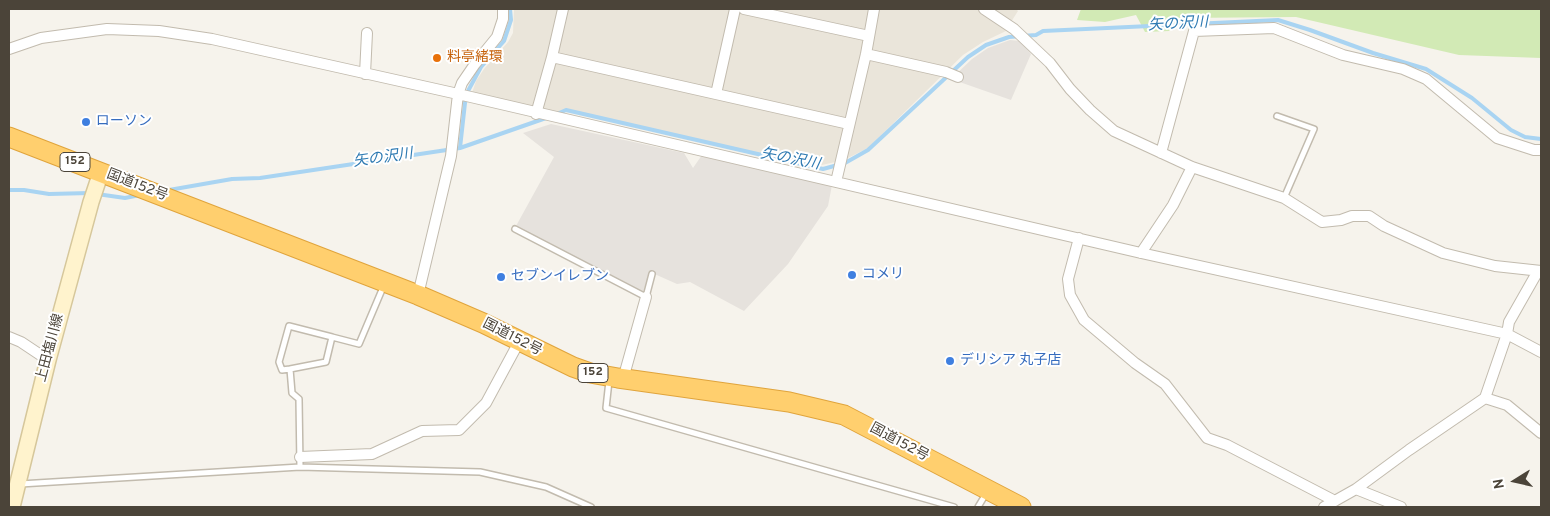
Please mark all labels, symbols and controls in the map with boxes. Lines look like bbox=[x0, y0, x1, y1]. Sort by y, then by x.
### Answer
water label: 矢の沢川 bbox=[1148, 14, 1208, 36]
place label: 料亭緒環 bbox=[447, 50, 503, 66]
marker: 料亭緒環 bbox=[431, 52, 443, 64]
place label: ローソン bbox=[96, 114, 152, 130]
marker: ローソン bbox=[80, 116, 92, 128]
water label: 矢の沢川 bbox=[759, 145, 821, 175]
water label: 矢の沢川 bbox=[352, 146, 414, 172]
road number: 152 bbox=[60, 152, 90, 172]
street label: 国道152号 bbox=[104, 167, 170, 205]
place label: コメリ bbox=[862, 267, 904, 283]
place label: セブンイレブン bbox=[511, 269, 609, 285]
marker: コメリ bbox=[846, 269, 858, 281]
marker: セブンイレブン bbox=[495, 271, 507, 283]
street label: 上田塩川線 bbox=[34, 312, 68, 384]
street label: 国道152号 bbox=[479, 316, 545, 360]
place label: デリシア 丸子店 bbox=[960, 353, 1061, 369]
marker: デリシア 丸子店 bbox=[944, 355, 956, 367]
road number: 152 bbox=[578, 363, 608, 382]
street label: 国道152号 bbox=[867, 420, 931, 466]
north arrow bbox=[1490, 456, 1540, 506]
text: N bbox=[1490, 477, 1509, 490]

